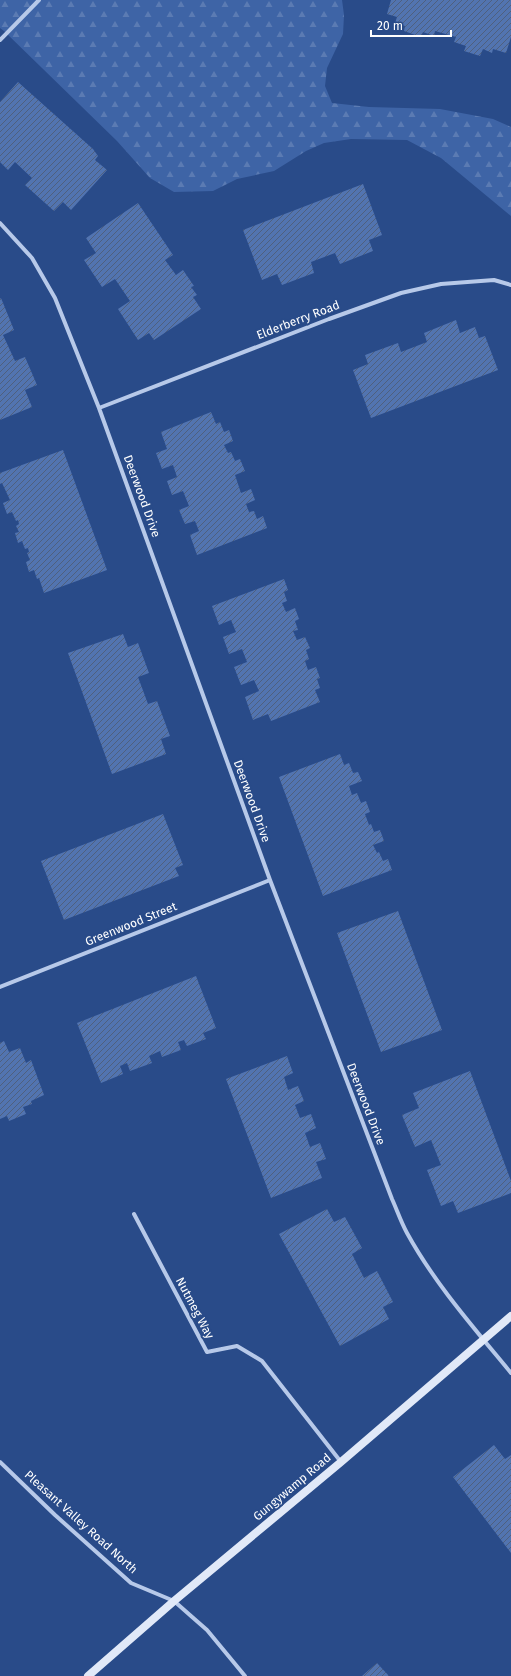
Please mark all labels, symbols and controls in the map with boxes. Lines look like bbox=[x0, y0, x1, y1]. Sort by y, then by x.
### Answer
scale bar bbox=[371, 12, 451, 38]
text: 20 m bbox=[377, 19, 403, 33]
street label: Elderberry Road bbox=[254, 298, 342, 342]
street label: Deerwood Drive bbox=[121, 453, 163, 539]
street label: Deerwood Drive bbox=[231, 758, 273, 844]
street label: Greenwood Street bbox=[83, 899, 179, 949]
street label: Deerwood Drive bbox=[344, 1061, 388, 1147]
street label: Nutmeg Way bbox=[173, 1275, 217, 1341]
street label: Gungywamp Road bbox=[250, 1450, 334, 1524]
street label: Pleasant Valley Road North bbox=[22, 1468, 140, 1576]

